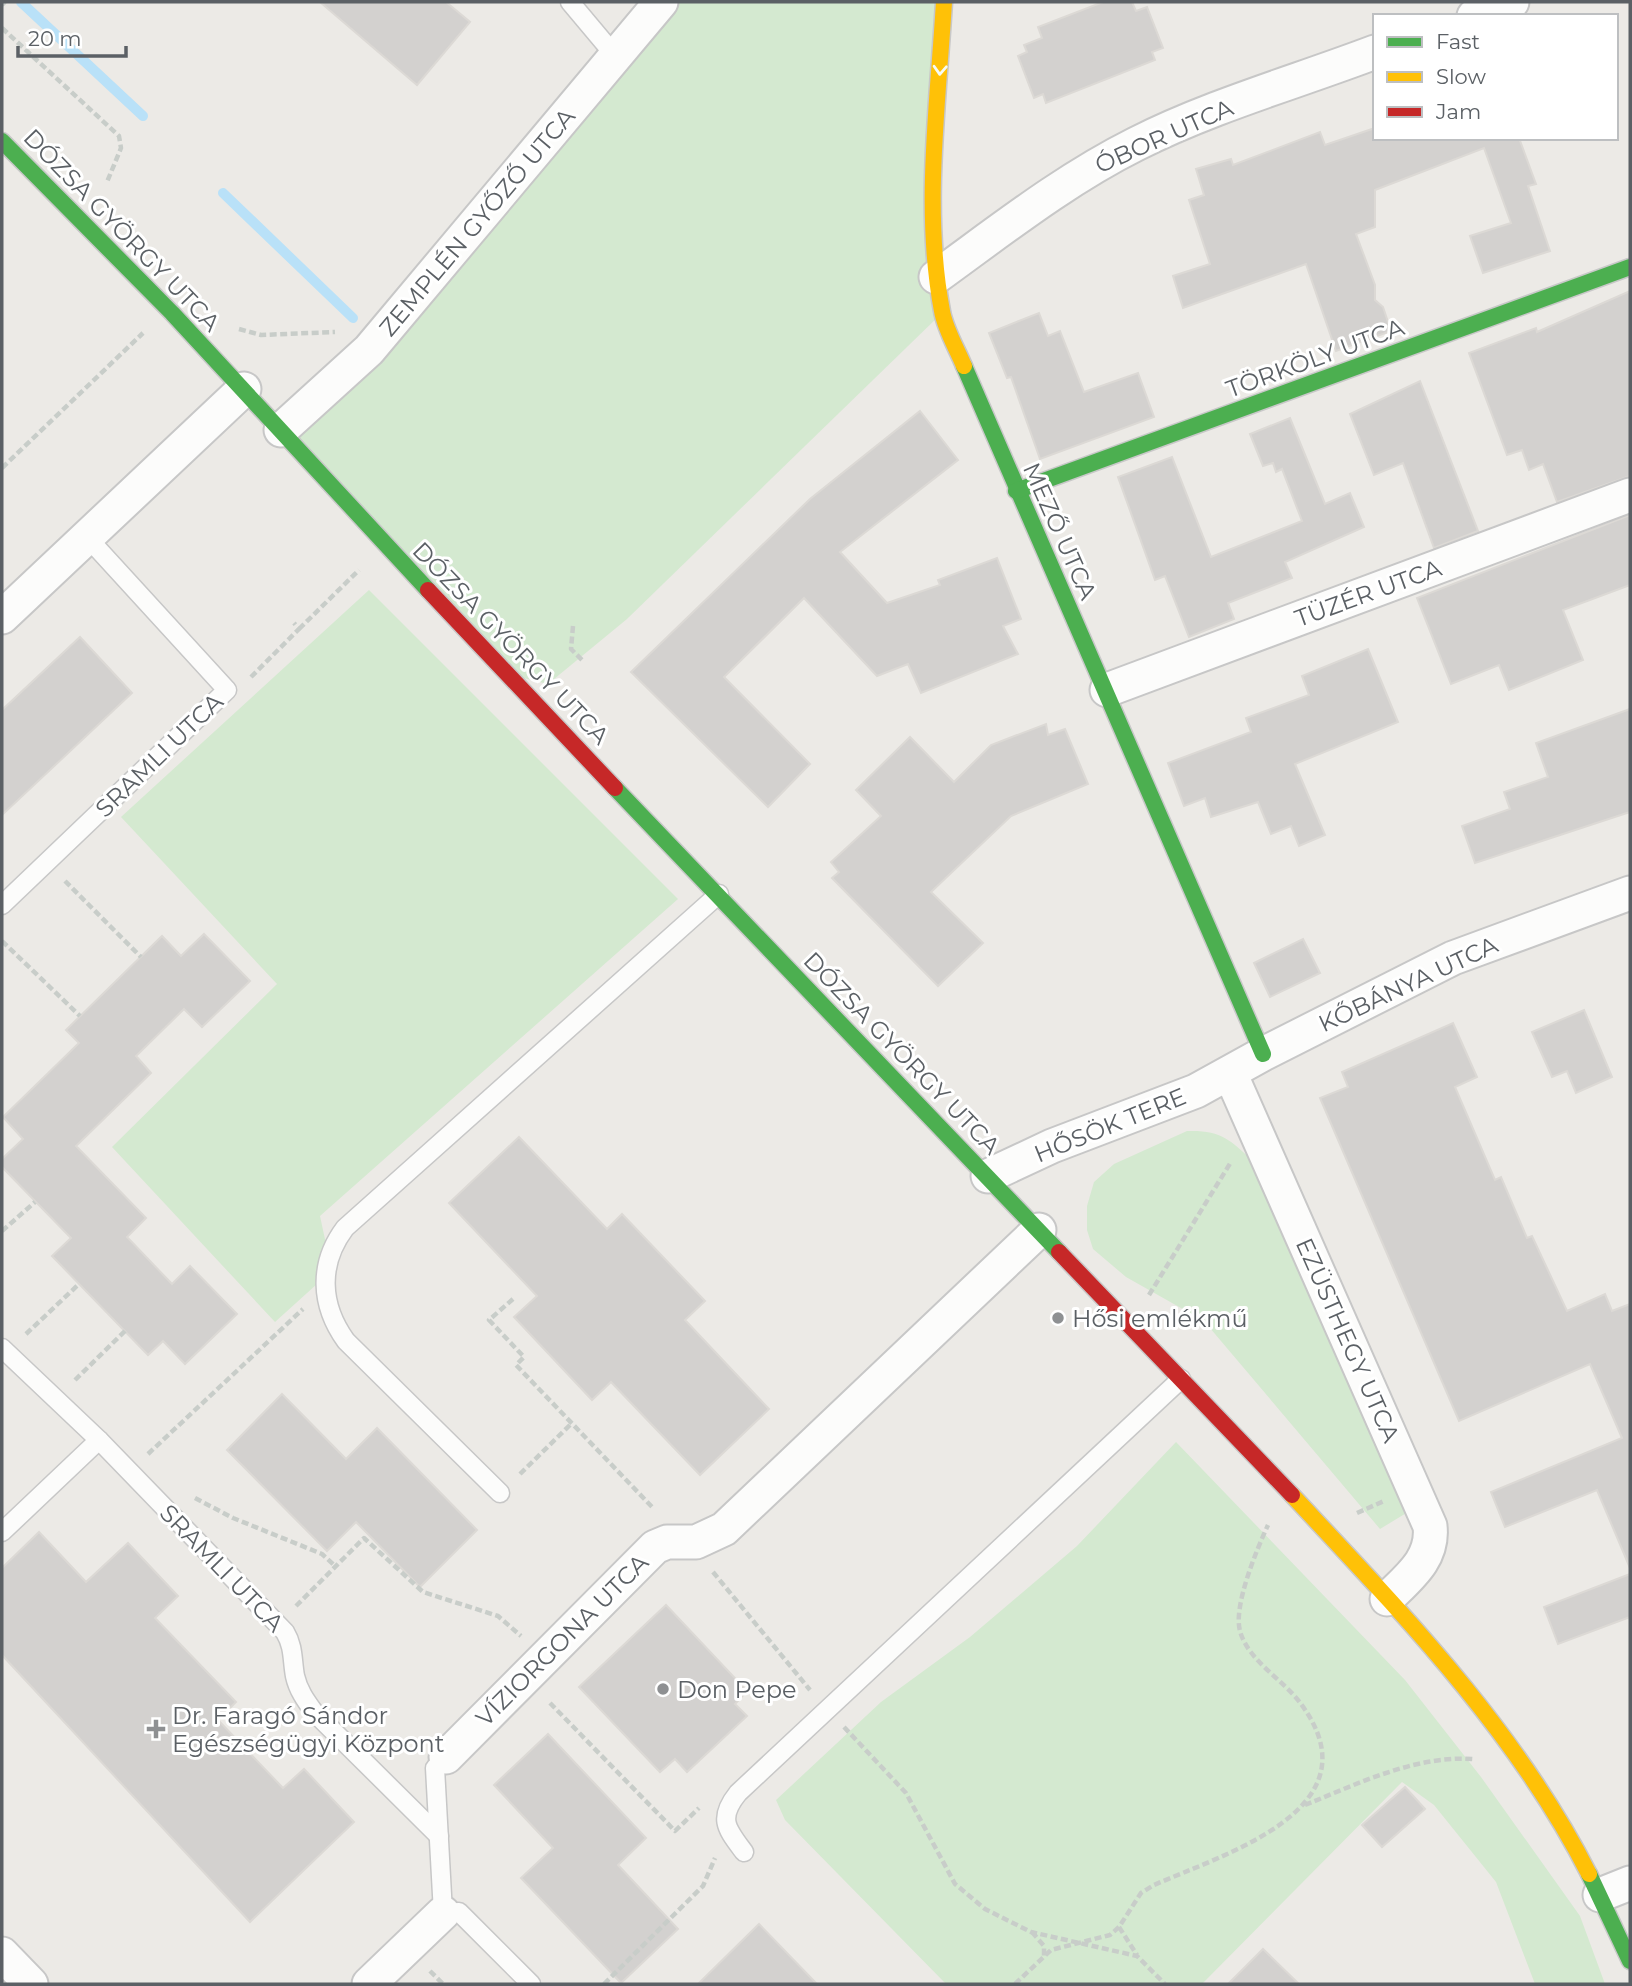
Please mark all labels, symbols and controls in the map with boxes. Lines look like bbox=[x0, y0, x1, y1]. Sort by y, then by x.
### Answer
scale bar bbox=[18, 14, 126, 58]
legend bbox=[1373, 14, 1618, 140]
text: 20 m bbox=[28, 26, 82, 51]
text: Fast bbox=[1436, 29, 1480, 54]
text: Slow bbox=[1436, 64, 1486, 89]
one-way arrow bbox=[933, 65, 948, 76]
street label: ÓBOR UTCA bbox=[1090, 92, 1238, 179]
text: Jam bbox=[1435, 99, 1481, 124]
street label: ZEMPLÉN GYŐZŐ UTCA bbox=[373, 102, 581, 342]
street label: DÓZSA GYÖRGY UTCA bbox=[18, 123, 227, 338]
street label: TÖRKÖLY UTCA bbox=[1222, 312, 1409, 404]
street label: MEZŐ UTCA bbox=[1017, 458, 1103, 605]
street label: DÓZSA GYÖRGY UTCA bbox=[407, 536, 616, 751]
street label: TÜZÉR UTCA bbox=[1291, 553, 1446, 633]
street label: SRAMLI UTCA bbox=[89, 686, 229, 823]
street label: KŐBÁNYA UTCA bbox=[1314, 929, 1503, 1038]
street label: DÓZSA GYÖRGY UTCA bbox=[798, 946, 1007, 1161]
street label: HŐSÖK TERE bbox=[1030, 1081, 1190, 1169]
street label: EZÜSTHEGY UTCA bbox=[1290, 1233, 1406, 1447]
place label: Hősi emlékmű bbox=[1072, 1304, 1248, 1333]
marker: Hősi emlékmű bbox=[1050, 1310, 1066, 1326]
street label: SRAMLI UTCA bbox=[154, 1498, 291, 1638]
street label: VÍZIORGONA UTCA bbox=[470, 1547, 655, 1732]
place label: Don Pepe bbox=[677, 1675, 797, 1704]
marker: Don Pepe bbox=[655, 1681, 671, 1697]
place label: Dr. Faragó Sándor Egészségügyi Központ bbox=[172, 1701, 445, 1758]
marker: Dr. Faragó Sándor Egészségügyi Központ bbox=[146, 1719, 166, 1739]

